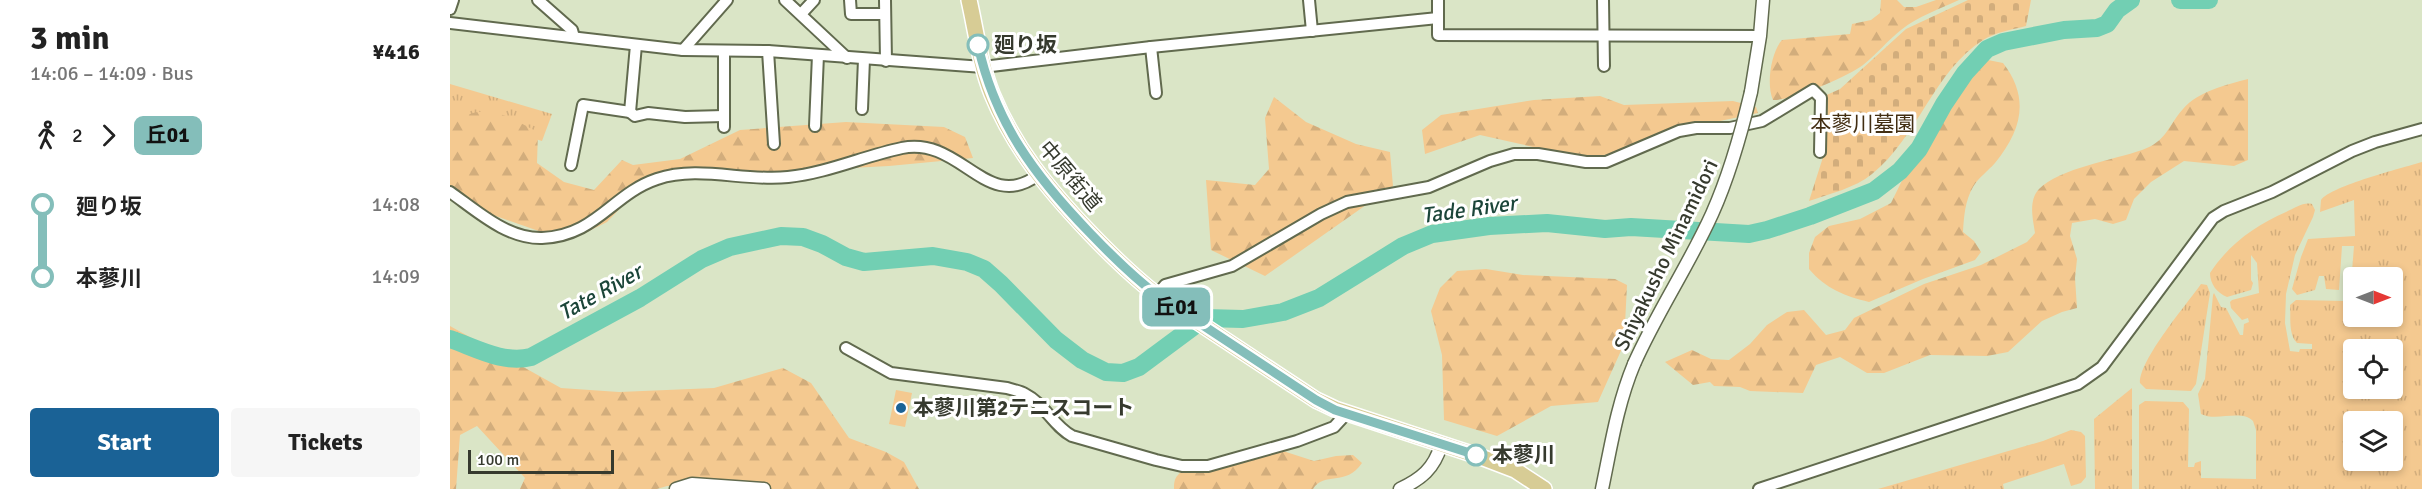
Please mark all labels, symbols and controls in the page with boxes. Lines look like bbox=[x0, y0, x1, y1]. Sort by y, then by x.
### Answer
text: 3 min bbox=[30, 18, 110, 59]
place label: 廻り坂 bbox=[994, 32, 1057, 58]
marker: 廻り坂 bbox=[967, 34, 989, 56]
text: ¥416 bbox=[372, 38, 420, 65]
text: 14:06 – 14:09 · Bus bbox=[30, 61, 193, 86]
park label: 本蓼川墓園 bbox=[1811, 111, 1916, 137]
icon: walk bbox=[30, 119, 63, 152]
icon: forward bbox=[92, 119, 125, 152]
text: 丘01 bbox=[146, 122, 190, 148]
text: 2 bbox=[72, 123, 83, 148]
street label: 中原街道 bbox=[1033, 135, 1107, 217]
street label: Shiyakusho Minamidori bbox=[1608, 155, 1724, 355]
water label: Tade River bbox=[1420, 189, 1521, 229]
text: 14:08 bbox=[371, 192, 420, 217]
text: 廻り坂 bbox=[76, 193, 142, 220]
water label: Tate River bbox=[554, 257, 649, 326]
text: 14:09 bbox=[371, 264, 420, 289]
text: 本蓼川 bbox=[76, 265, 142, 292]
north arrow bbox=[2343, 267, 2403, 327]
map controls bbox=[2343, 267, 2403, 471]
line badge: 丘01 bbox=[1142, 288, 1210, 326]
text: 丘01 bbox=[1154, 294, 1198, 320]
button: locate bbox=[2343, 339, 2403, 399]
place label: 本蓼川第2テニスコート bbox=[913, 395, 1134, 421]
marker: 本蓼川第2テニスコート bbox=[894, 401, 908, 415]
button: Start bbox=[30, 408, 219, 477]
button: Tickets bbox=[231, 408, 420, 477]
button: layers bbox=[2343, 411, 2403, 471]
place label: 本蓼川 bbox=[1492, 442, 1555, 468]
marker: 本蓼川 bbox=[1465, 444, 1487, 466]
scale bar bbox=[468, 447, 614, 474]
text: 100 m bbox=[477, 450, 519, 470]

